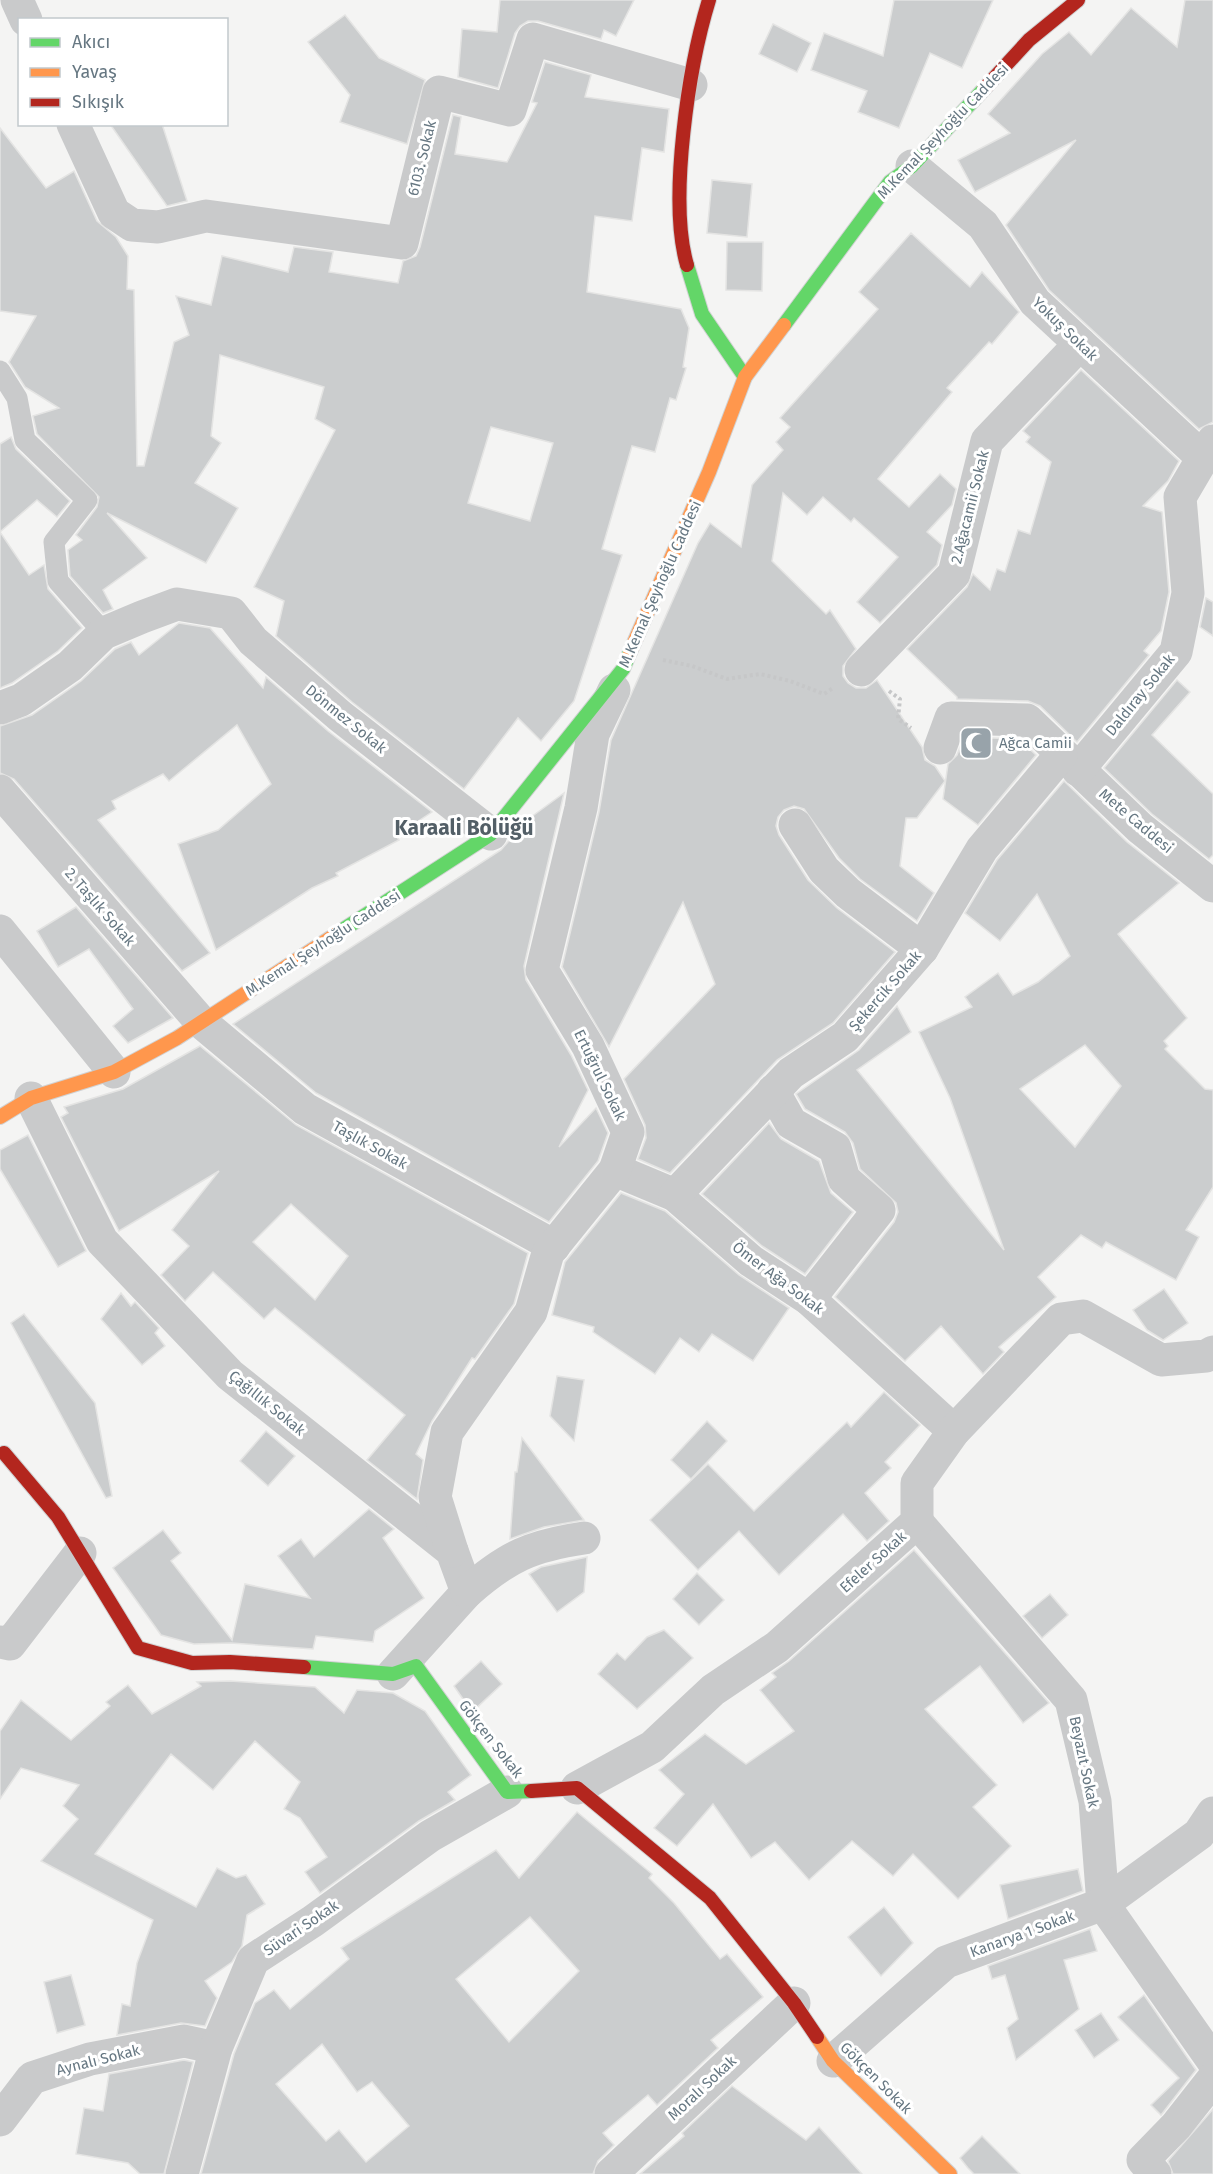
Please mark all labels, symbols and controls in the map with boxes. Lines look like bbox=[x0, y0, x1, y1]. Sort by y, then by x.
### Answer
legend bbox=[18, 18, 228, 126]
text: Akıcı bbox=[72, 31, 110, 53]
street label: M.Kemal Şeyhoğlu Caddesi bbox=[874, 60, 1012, 202]
text: Yavaş bbox=[72, 61, 117, 83]
text: Sıkışık bbox=[72, 91, 125, 113]
street label: 6103. Sokak bbox=[404, 118, 440, 198]
street label: Yokuş Sokak bbox=[1029, 293, 1102, 365]
street label: 2.Ağacamii Sokak bbox=[947, 448, 993, 565]
street label: M.Kemal Şeyhoğlu Caddesi bbox=[615, 498, 705, 670]
street label: Daldıray Sokak bbox=[1102, 650, 1179, 739]
street label: Dönmez Sokak bbox=[302, 681, 390, 757]
mosque icon: Ağca Camii bbox=[958, 725, 994, 761]
place label: Ağca Camii bbox=[999, 734, 1072, 752]
street label: Mete Caddesi bbox=[1095, 785, 1177, 857]
district label: Karaali Bölüğü bbox=[395, 815, 533, 841]
street label: 2. Taşlık Sokak bbox=[61, 864, 139, 950]
street label: M.Kemal Şeyhoğlu Caddesi bbox=[242, 886, 404, 1000]
street label: Şekercik Sokak bbox=[845, 947, 925, 1035]
street label: Ertuğrul Sokak bbox=[570, 1027, 630, 1124]
street label: Taşlık Sokak bbox=[330, 1117, 411, 1173]
street label: Ömer Ağa Sokak bbox=[729, 1238, 827, 1318]
street label: Çağıllık Sokak bbox=[225, 1367, 309, 1440]
street label: Efeler Sokak bbox=[836, 1527, 910, 1597]
street label: Gökçen Sokak bbox=[455, 1696, 527, 1782]
street label: Beyazıt Sokak bbox=[1066, 1715, 1103, 1810]
street label: Süvari Sokak bbox=[260, 1896, 342, 1960]
street label: Kanarya 1 Sokak bbox=[967, 1907, 1077, 1961]
street label: Gökçen Sokak bbox=[836, 2038, 916, 2118]
street label: Aynalı Sokak bbox=[54, 2041, 142, 2079]
street label: Moralı Sokak bbox=[664, 2052, 740, 2124]

